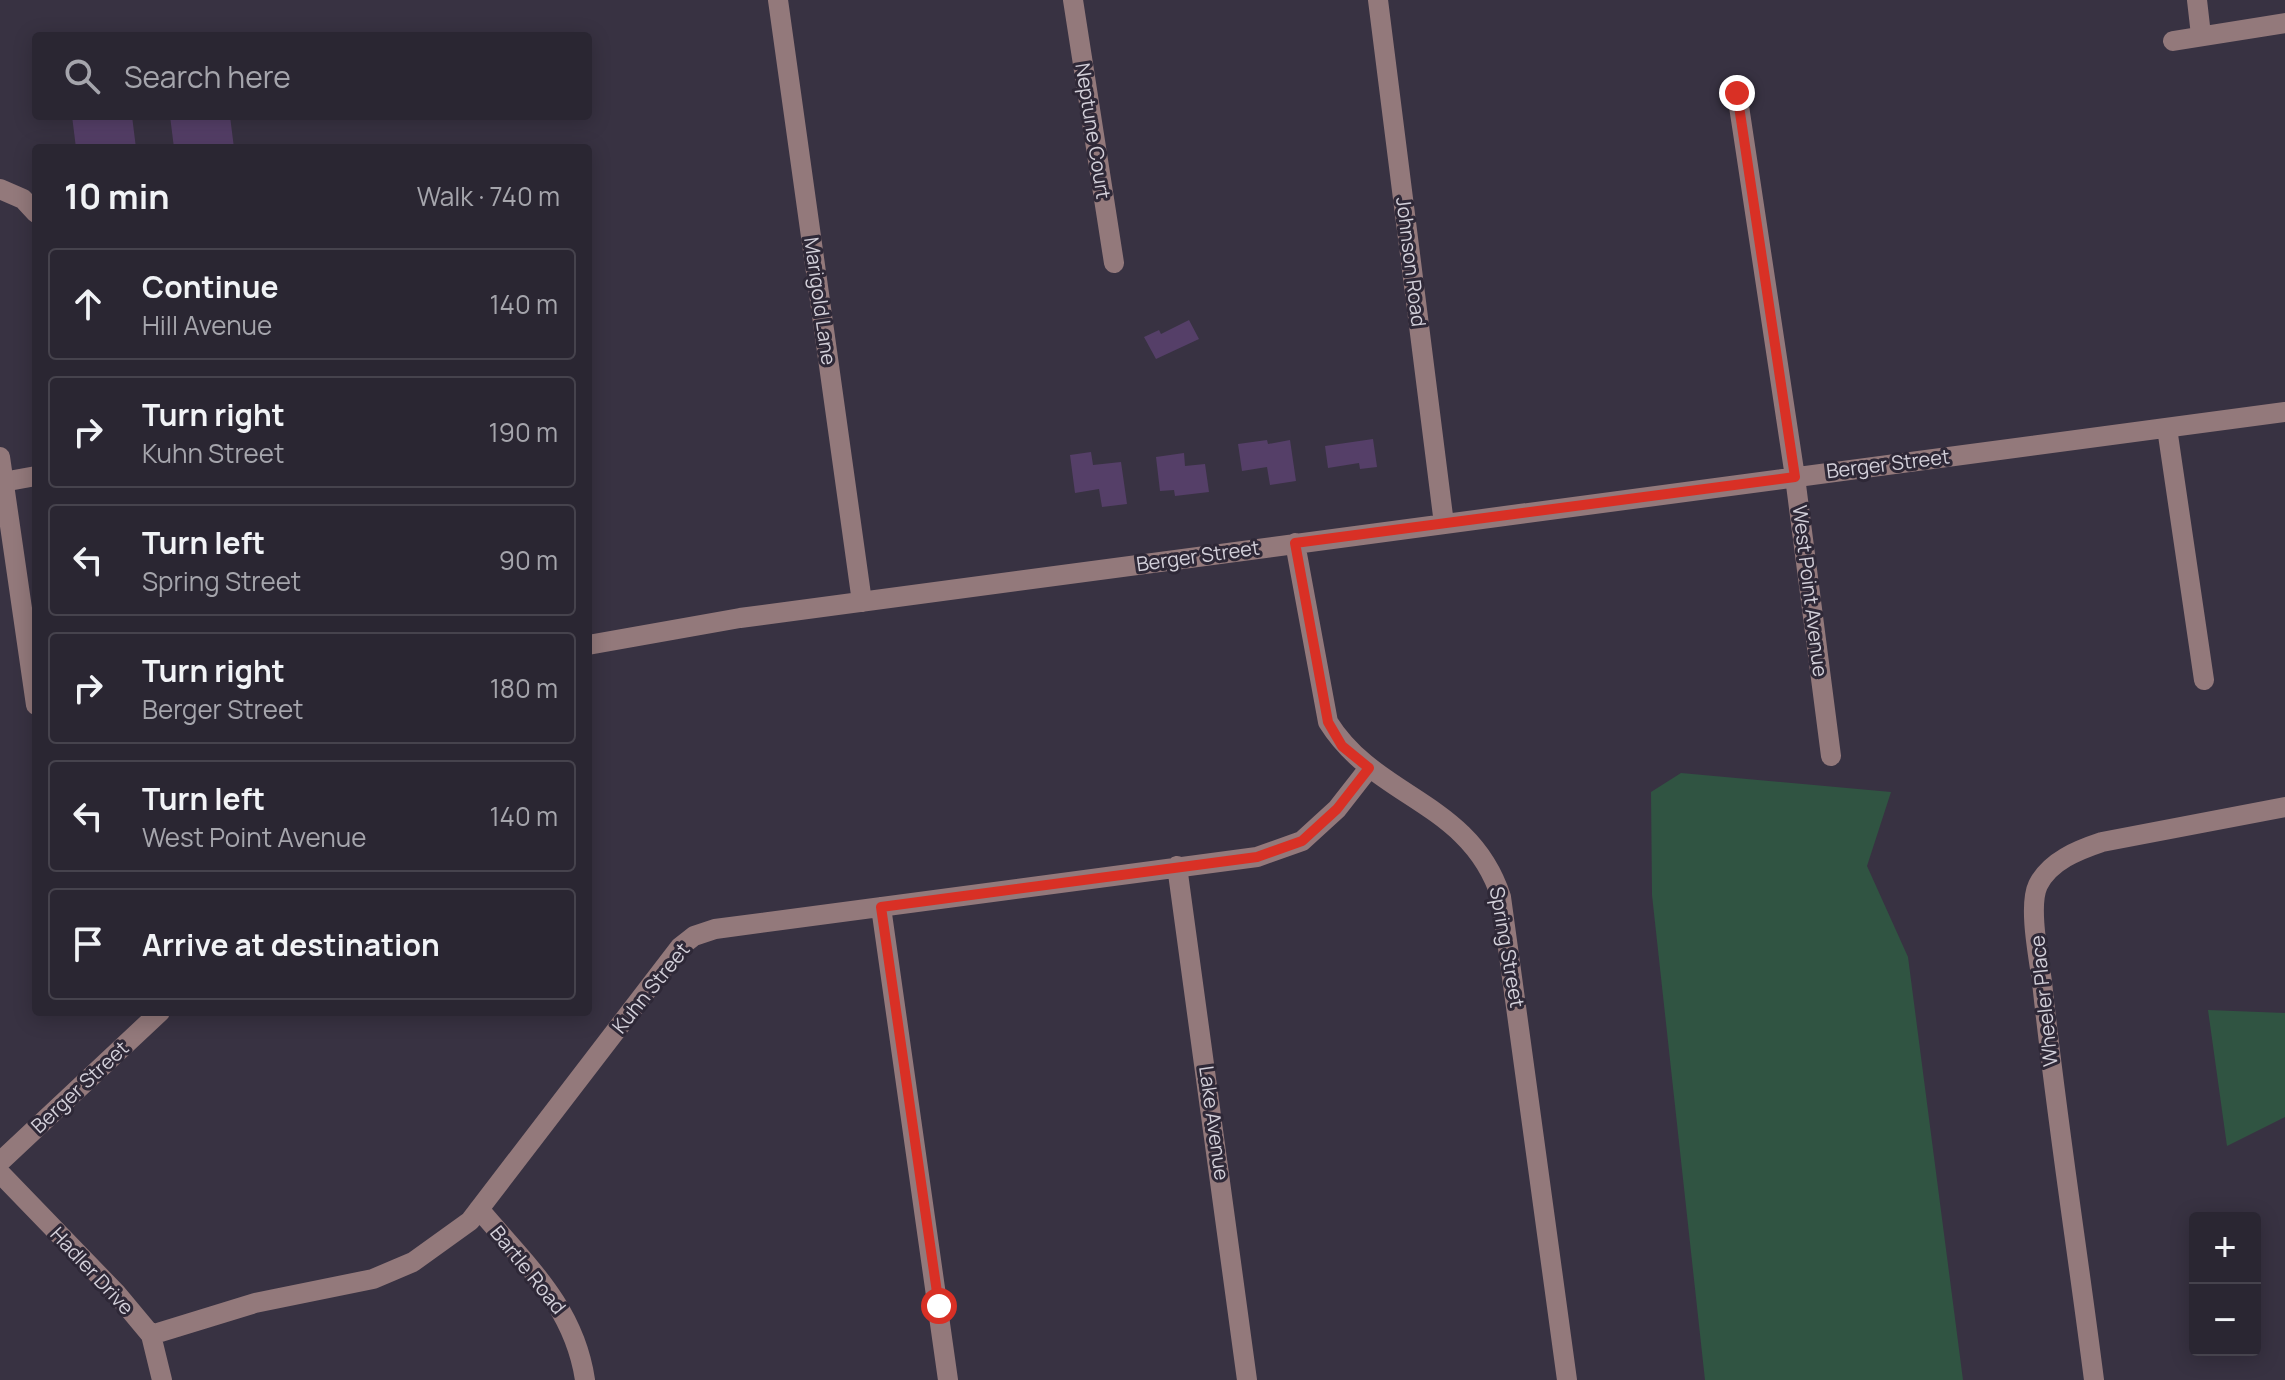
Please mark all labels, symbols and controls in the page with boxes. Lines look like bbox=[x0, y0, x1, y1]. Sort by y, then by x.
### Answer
search box bbox=[32, 32, 592, 120]
icon: search bbox=[60, 54, 104, 98]
text: Search here bbox=[124, 56, 291, 97]
street label: Neptune Court bbox=[1069, 61, 1118, 201]
route end bbox=[1719, 75, 1755, 111]
text: 10 min bbox=[64, 173, 169, 219]
text: Walk · 740 m bbox=[417, 178, 560, 214]
street label: Johnson Road bbox=[1390, 196, 1433, 328]
street label: Marigold Lane bbox=[798, 235, 843, 367]
text: Continue bbox=[142, 266, 278, 307]
icon: ahead bbox=[66, 282, 110, 326]
text: 140 m bbox=[489, 286, 558, 322]
text: Hill Avenue bbox=[142, 307, 272, 343]
text: Turn right bbox=[142, 394, 285, 435]
icon: right bbox=[66, 410, 110, 454]
text: 190 m bbox=[489, 414, 558, 450]
text: Kuhn Street bbox=[142, 435, 284, 471]
street label: Berger Street bbox=[1825, 443, 1951, 484]
street label: West Point Avenue bbox=[1787, 504, 1834, 678]
text: Turn left bbox=[142, 522, 265, 563]
street label: Berger Street bbox=[1135, 533, 1261, 578]
icon: left bbox=[66, 538, 110, 582]
text: 90 m bbox=[499, 542, 558, 578]
text: Spring Street bbox=[142, 563, 301, 599]
text: Turn right bbox=[142, 650, 285, 691]
icon: right bbox=[66, 666, 110, 710]
text: 180 m bbox=[490, 670, 558, 706]
text: Berger Street bbox=[142, 691, 304, 727]
text: Turn left bbox=[142, 778, 265, 819]
icon: left bbox=[66, 794, 110, 838]
text: 140 m bbox=[489, 798, 558, 834]
text: West Point Avenue bbox=[142, 819, 366, 855]
street label: Spring Street bbox=[1484, 884, 1531, 1010]
icon: arrive bbox=[66, 922, 110, 966]
text: Arrive at destination bbox=[142, 924, 440, 965]
street label: Wheeler Place bbox=[2023, 934, 2064, 1068]
street label: Kuhn Street bbox=[606, 937, 696, 1039]
street label: Berger Street bbox=[25, 1034, 134, 1139]
street label: Lake Avenue bbox=[1193, 1064, 1236, 1182]
map controls bbox=[2189, 1212, 2261, 1356]
button: + bbox=[2189, 1212, 2261, 1284]
street label: Bartle Road bbox=[484, 1220, 572, 1320]
street label: Hadler Drive bbox=[45, 1221, 140, 1320]
button: − bbox=[2189, 1284, 2261, 1356]
route start bbox=[921, 1288, 957, 1324]

